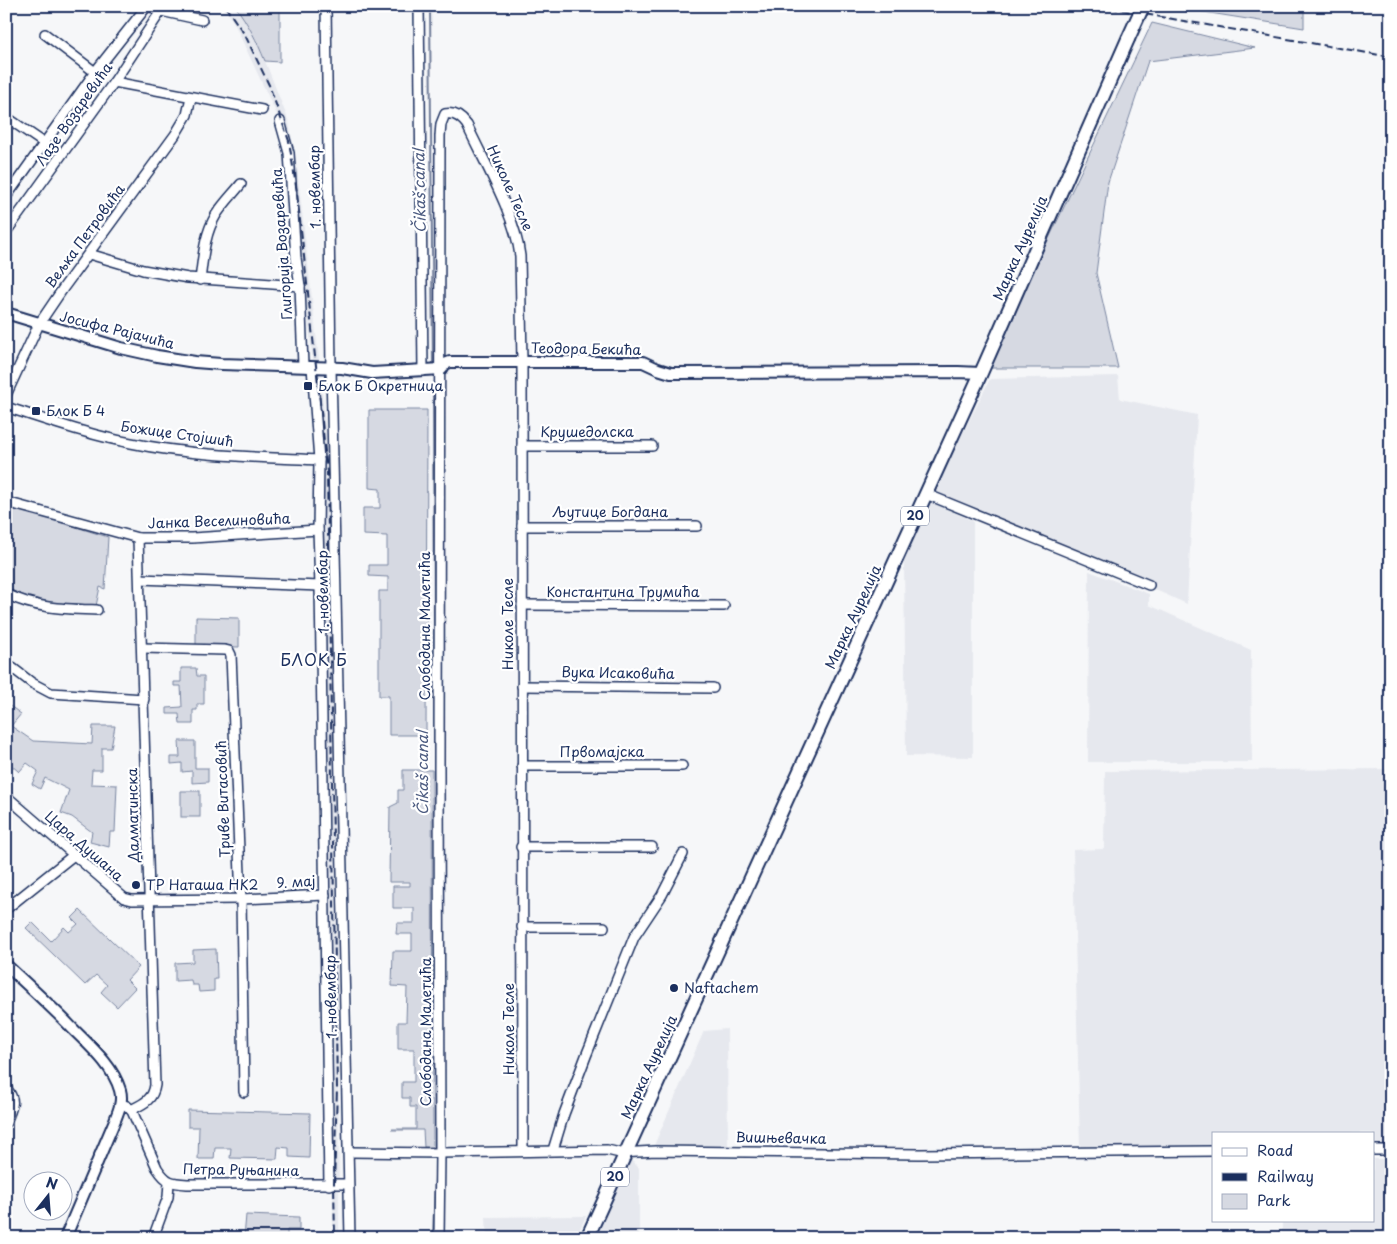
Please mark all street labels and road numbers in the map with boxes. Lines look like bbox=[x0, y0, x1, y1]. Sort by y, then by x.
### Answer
street label: Лазе Возаревића bbox=[30, 58, 117, 170]
street label: Николе Тесле bbox=[482, 141, 539, 234]
street label: 1. новембар bbox=[303, 145, 326, 229]
street label: Глигорија Возаревића bbox=[266, 167, 297, 321]
street label: Вељка Петровића bbox=[40, 179, 130, 292]
street label: Марка Аурелија bbox=[987, 192, 1052, 304]
street label: Јосифа Рајачића bbox=[58, 305, 177, 354]
street label: Теодора Бекића bbox=[531, 337, 641, 360]
street label: Божице Стојшић bbox=[119, 415, 235, 452]
street label: Крушедолска bbox=[540, 421, 634, 442]
street label: Љутице Богдана bbox=[552, 501, 668, 522]
road number: 20 bbox=[901, 506, 929, 526]
street label: Јанка Веселиновића bbox=[147, 508, 291, 533]
street label: 1. новембар bbox=[311, 550, 334, 634]
street label: Слободана Малетића bbox=[414, 551, 435, 701]
street label: Марка Аурелија bbox=[819, 561, 886, 672]
street label: Николе Тесле bbox=[497, 578, 518, 670]
street label: Константина Трумића bbox=[546, 581, 700, 602]
street label: Вука Исаковића bbox=[561, 661, 675, 684]
street label: Триве Витасовић bbox=[210, 740, 235, 858]
street label: Првомајска bbox=[560, 741, 644, 762]
street label: Далматинска bbox=[121, 767, 144, 863]
street label: Цара Душана bbox=[40, 806, 128, 886]
street label: 9. мај bbox=[276, 870, 316, 893]
street label: 1. новембар bbox=[319, 955, 342, 1039]
street label: Слободана Малетића bbox=[415, 957, 436, 1107]
street label: Николе Тесле bbox=[498, 983, 519, 1075]
street label: Марка Аурелија bbox=[615, 1011, 682, 1122]
street label: Вишњевачка bbox=[735, 1126, 827, 1149]
street label: Петра Руњанина bbox=[183, 1158, 300, 1181]
road number: 20 bbox=[601, 1168, 629, 1186]

